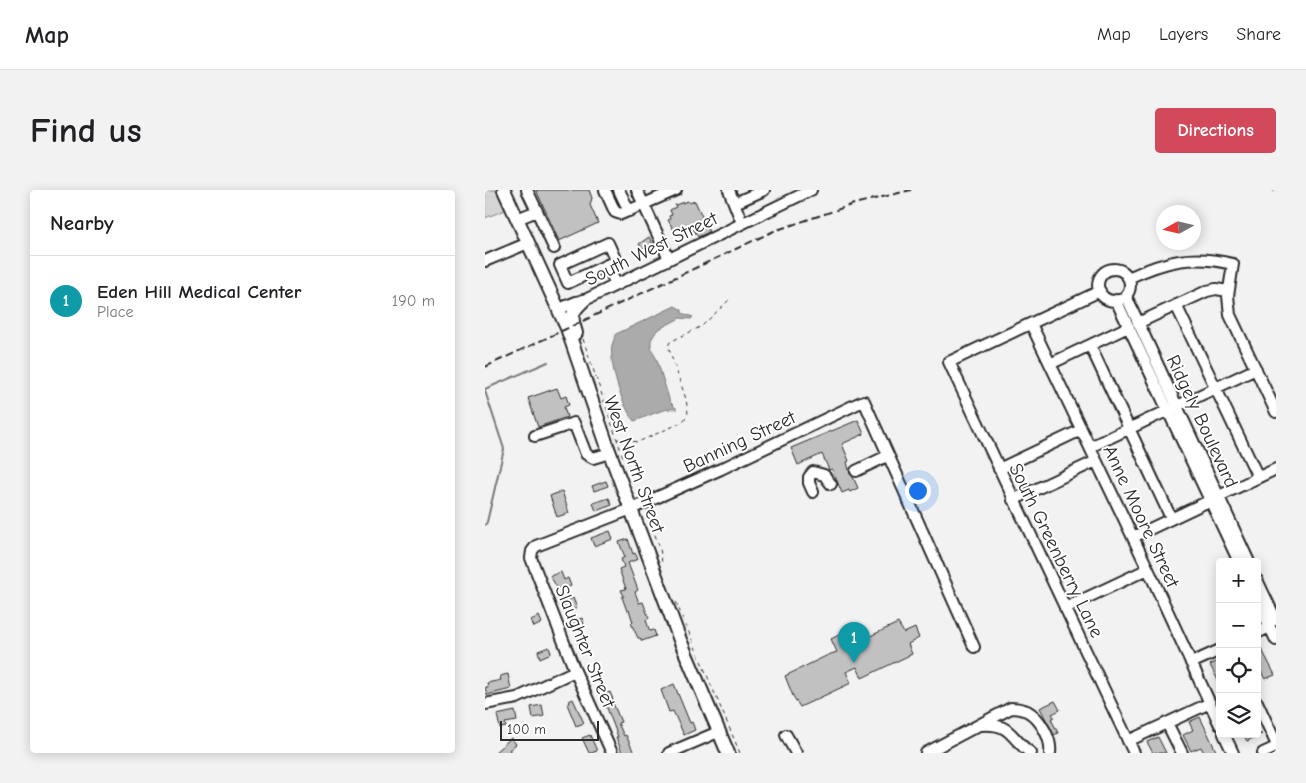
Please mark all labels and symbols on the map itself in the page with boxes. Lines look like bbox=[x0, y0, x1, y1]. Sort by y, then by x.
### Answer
north arrow bbox=[1156, 205, 1201, 250]
street label: South West Street bbox=[582, 207, 722, 290]
street label: Ridgely Boulevard bbox=[1162, 352, 1242, 491]
street label: West North Street bbox=[599, 393, 669, 536]
street label: Banning Street bbox=[680, 406, 800, 478]
street label: Anne Moore Street bbox=[1098, 442, 1184, 592]
street label: South Greenberry Lane bbox=[1004, 460, 1108, 641]
your location bbox=[905, 478, 931, 504]
street label: Slaughter Street bbox=[550, 582, 620, 711]
pin: 1 bbox=[838, 622, 870, 663]
scale bar bbox=[500, 718, 599, 741]

